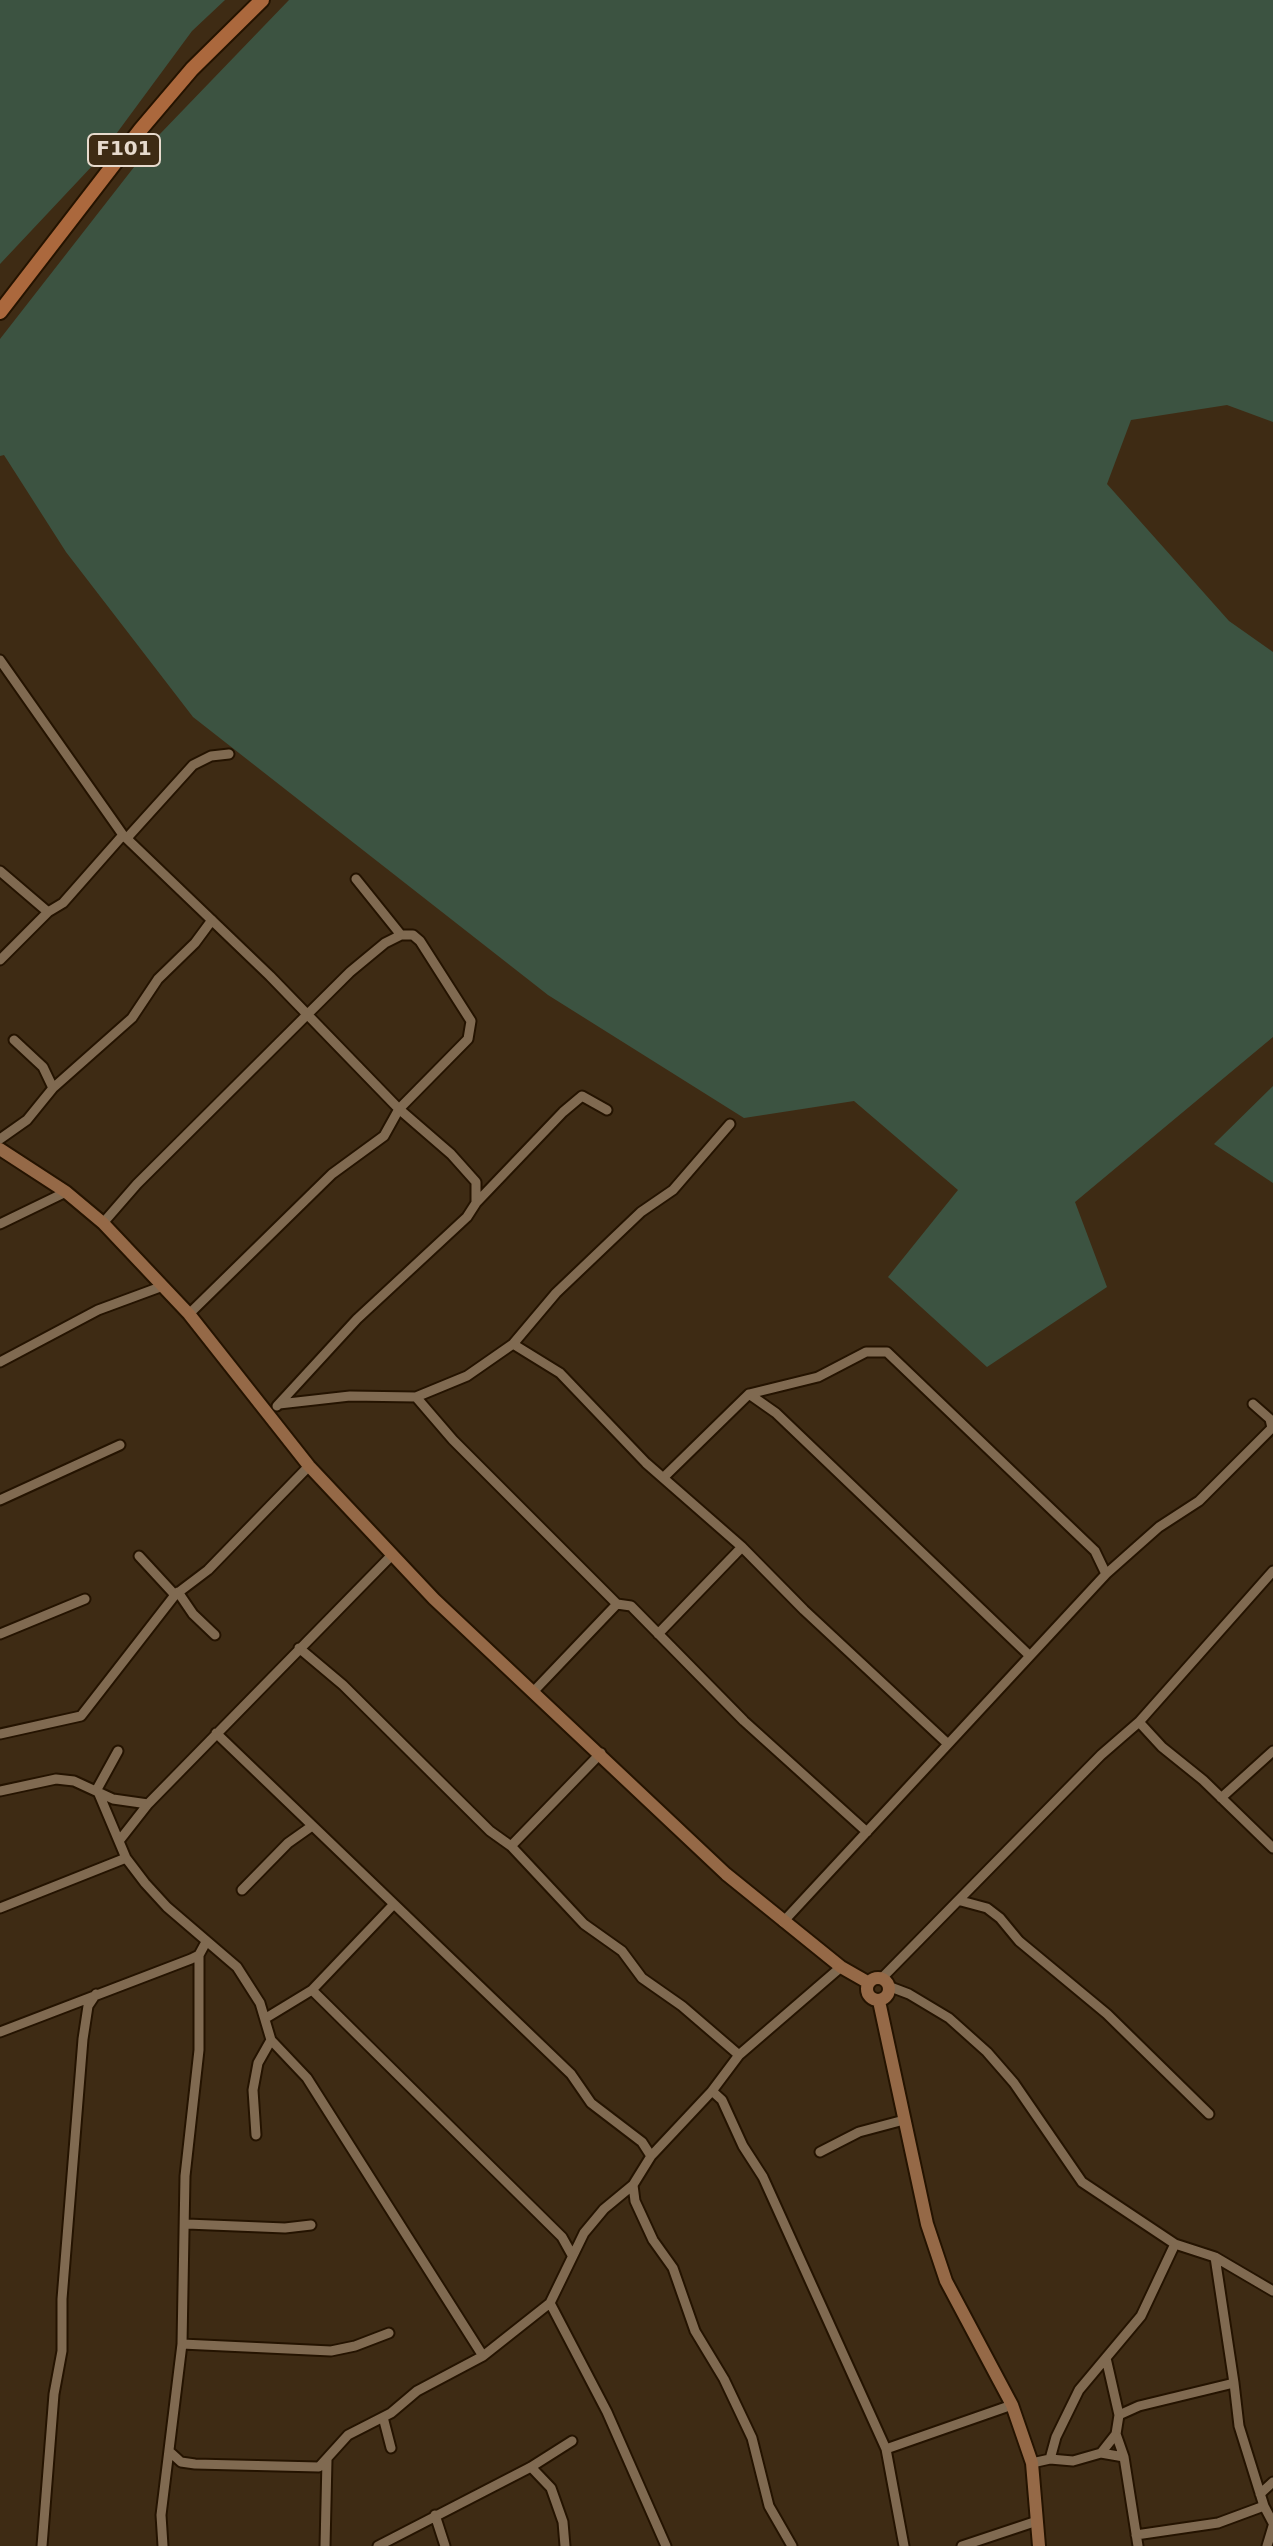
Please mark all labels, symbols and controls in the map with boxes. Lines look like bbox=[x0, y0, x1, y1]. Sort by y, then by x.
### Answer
road number: F101 bbox=[88, 134, 160, 166]

